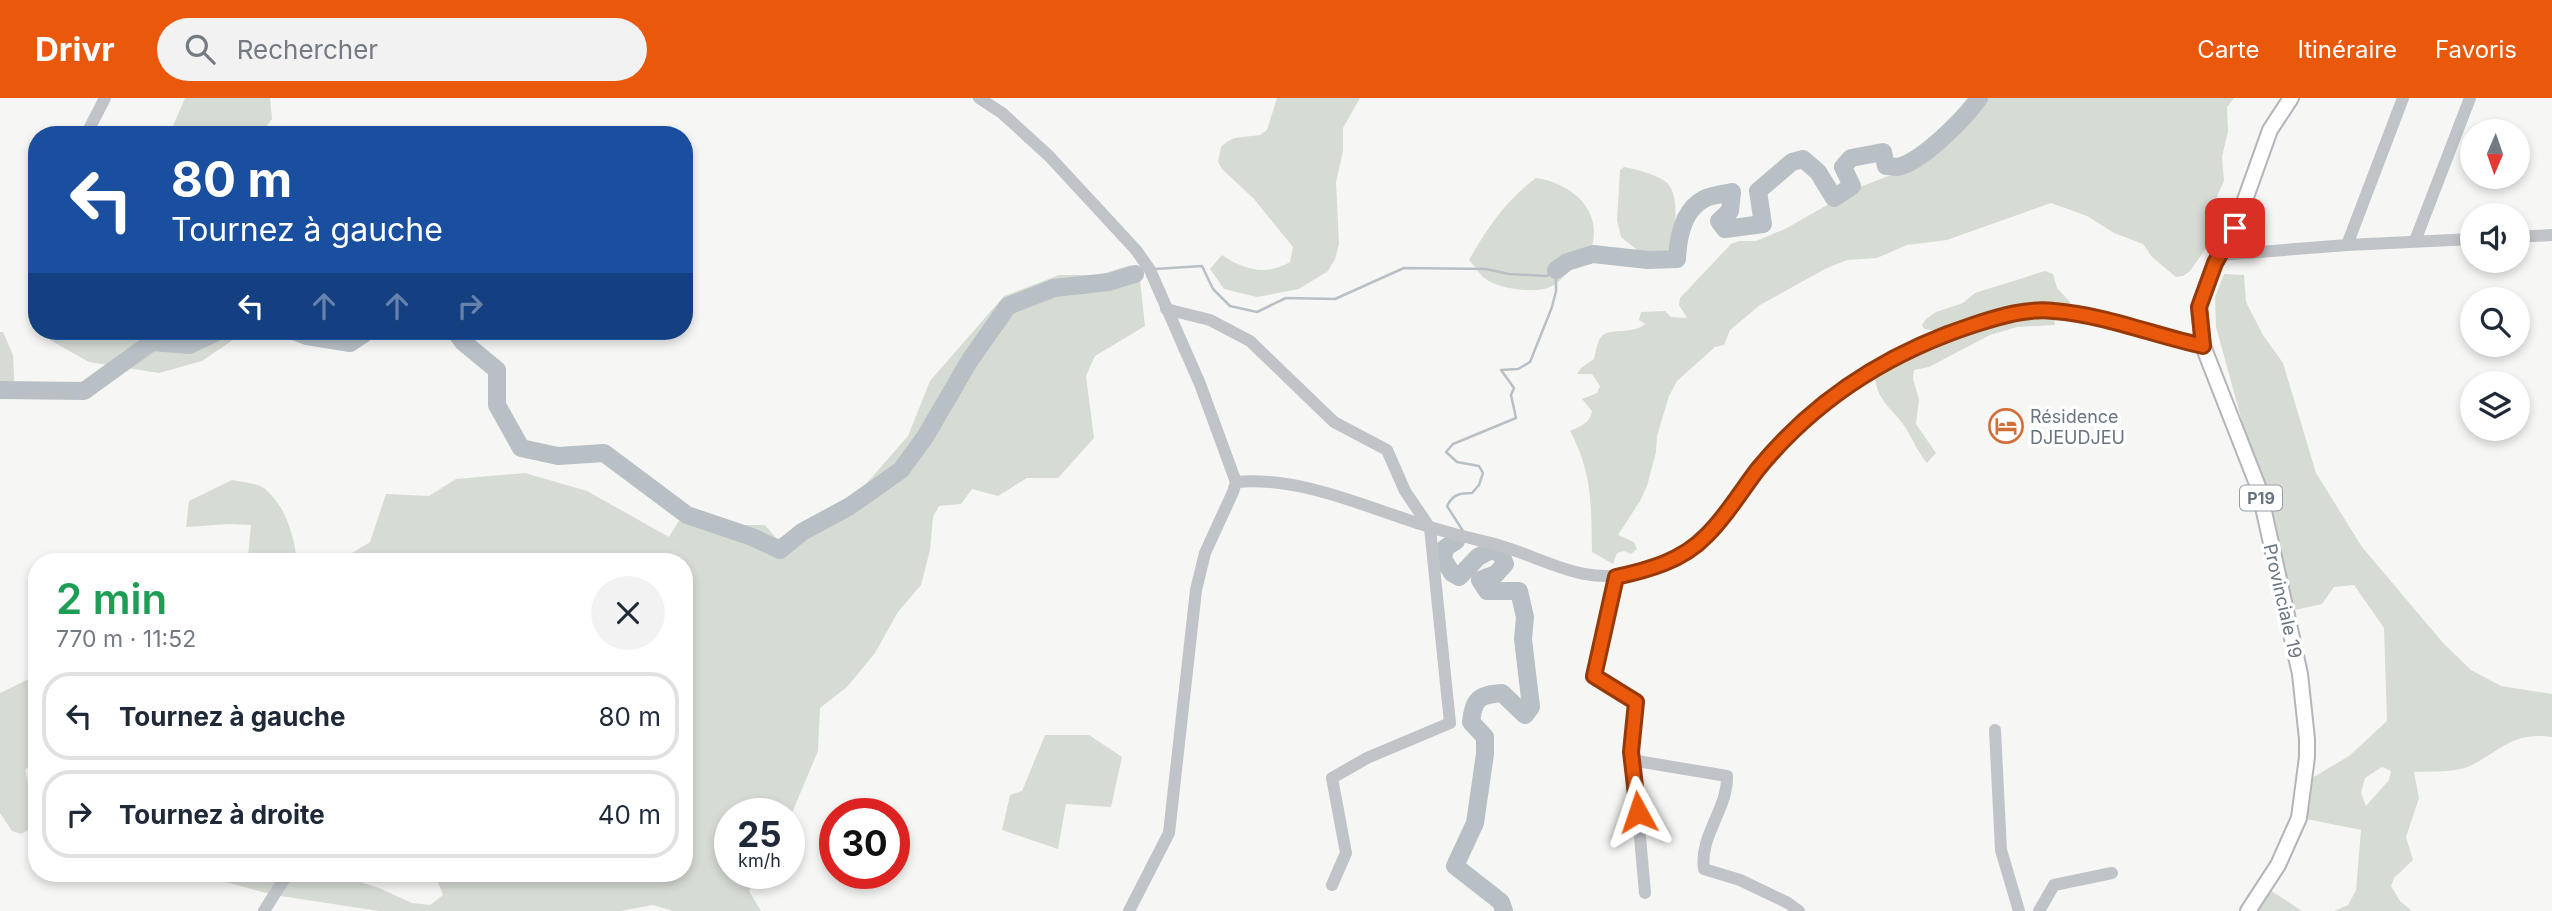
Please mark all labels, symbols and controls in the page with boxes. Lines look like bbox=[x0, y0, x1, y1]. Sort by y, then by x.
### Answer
search box bbox=[157, 18, 647, 81]
text: Drivr bbox=[35, 29, 115, 69]
icon: search bbox=[181, 30, 219, 68]
text: Rechercher bbox=[237, 34, 378, 65]
text: Carte bbox=[2197, 35, 2259, 64]
text: Itinéraire bbox=[2297, 35, 2397, 64]
text: Favoris bbox=[2435, 35, 2517, 64]
north arrow bbox=[2460, 119, 2530, 189]
map controls bbox=[2460, 119, 2530, 441]
text: 80 m bbox=[171, 150, 292, 209]
icon: left bbox=[56, 154, 147, 245]
pin bbox=[2205, 198, 2265, 258]
button: sound bbox=[2460, 203, 2530, 273]
icon: arrive bbox=[2216, 209, 2254, 247]
text: Tournez à gauche bbox=[171, 210, 443, 249]
icon: left bbox=[232, 287, 270, 325]
icon: ahead bbox=[305, 287, 343, 325]
icon: ahead bbox=[378, 287, 416, 325]
icon: right bbox=[451, 287, 489, 325]
button: search bbox=[2460, 287, 2530, 357]
button: layers bbox=[2460, 371, 2530, 441]
place label: Résidence DJEUDJEU bbox=[2030, 406, 2125, 448]
hotel icon: Résidence DJEUDJEU bbox=[1987, 407, 2025, 445]
road number: P19 bbox=[2240, 486, 2282, 510]
street label: Provinciale 19 bbox=[2260, 542, 2306, 660]
text: 2 min bbox=[56, 573, 167, 624]
button: close bbox=[591, 576, 665, 650]
text: 770 m · 11:52 bbox=[56, 625, 196, 653]
icon: left bbox=[60, 697, 98, 735]
text: Tournez à gauche bbox=[119, 701, 345, 732]
text: 80 m bbox=[598, 701, 661, 732]
position arrow bbox=[1601, 775, 1675, 849]
icon: right bbox=[60, 795, 98, 833]
speed limit sign: 30 bbox=[819, 798, 910, 889]
text: Tournez à droite bbox=[119, 799, 325, 830]
text: 40 m bbox=[598, 799, 661, 830]
text: 25 bbox=[737, 813, 782, 855]
text: km/h bbox=[738, 850, 781, 871]

